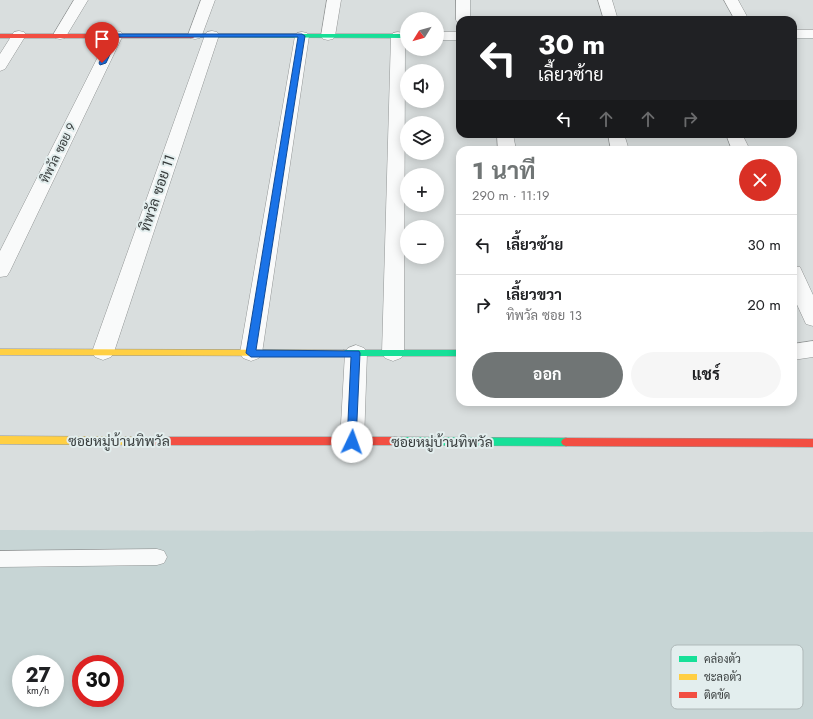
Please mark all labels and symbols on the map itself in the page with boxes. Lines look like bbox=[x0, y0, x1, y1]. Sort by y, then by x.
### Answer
north arrow bbox=[400, 12, 444, 56]
pin bbox=[85, 22, 119, 63]
street label: ทิพวัล ซอย 9 bbox=[36, 120, 80, 186]
street label: ทิพวัล ซอย 11 bbox=[134, 152, 180, 234]
position arrow bbox=[331, 421, 373, 463]
street label: ซอยหมู่บ้านทิพวัล bbox=[68, 431, 170, 451]
street label: ซอยหมู่บ้านทิพวัล bbox=[391, 432, 493, 452]
legend bbox=[671, 645, 803, 709]
text: คล่องตัว bbox=[704, 651, 741, 667]
speed limit sign: 30 bbox=[72, 655, 124, 707]
text: ชะลอตัว bbox=[704, 669, 742, 685]
text: ติดขัด bbox=[704, 687, 730, 703]

